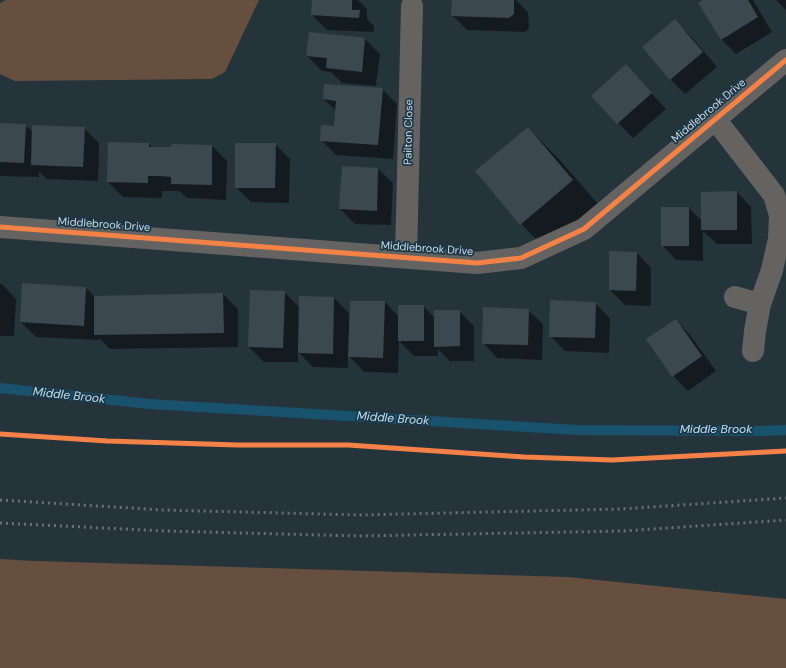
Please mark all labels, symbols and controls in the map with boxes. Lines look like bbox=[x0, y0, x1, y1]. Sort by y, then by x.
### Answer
street label: Middlebrook Drive bbox=[669, 76, 749, 146]
street label: Pailton Close bbox=[402, 99, 416, 165]
street label: Middlebrook Drive bbox=[57, 215, 151, 235]
street label: Middlebrook Drive bbox=[380, 239, 474, 259]
water label: Middle Brook bbox=[32, 385, 106, 407]
water label: Middle Brook bbox=[356, 409, 430, 429]
water label: Middle Brook bbox=[680, 423, 752, 437]

